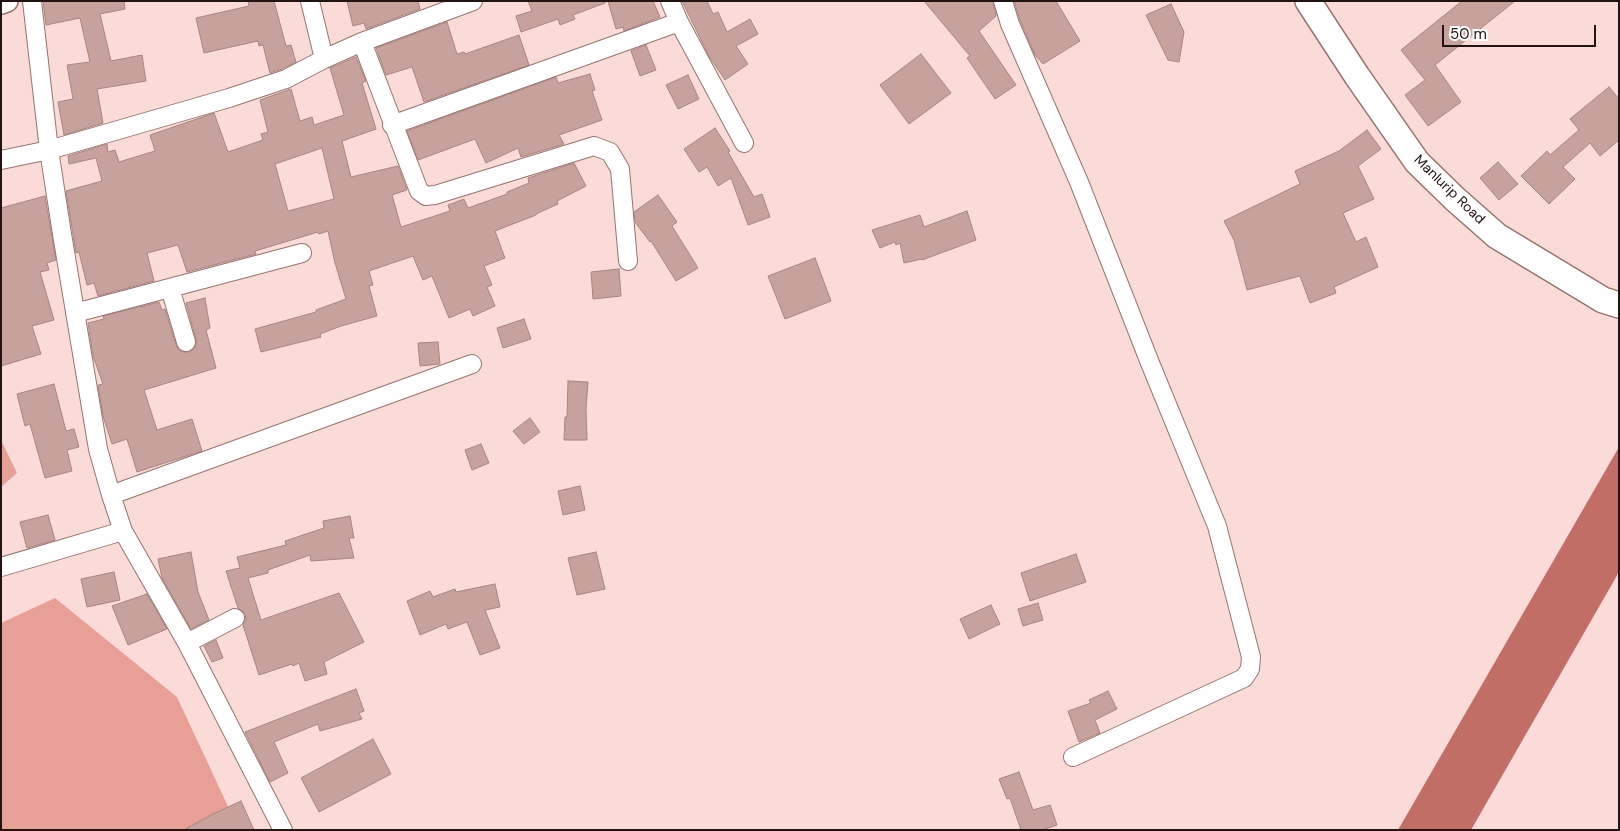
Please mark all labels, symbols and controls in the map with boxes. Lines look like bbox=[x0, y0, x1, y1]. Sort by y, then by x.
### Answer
scale bar bbox=[1445, 15, 1599, 47]
text: 50 m bbox=[1450, 24, 1487, 44]
street label: Manlurip Road bbox=[1410, 152, 1488, 228]

